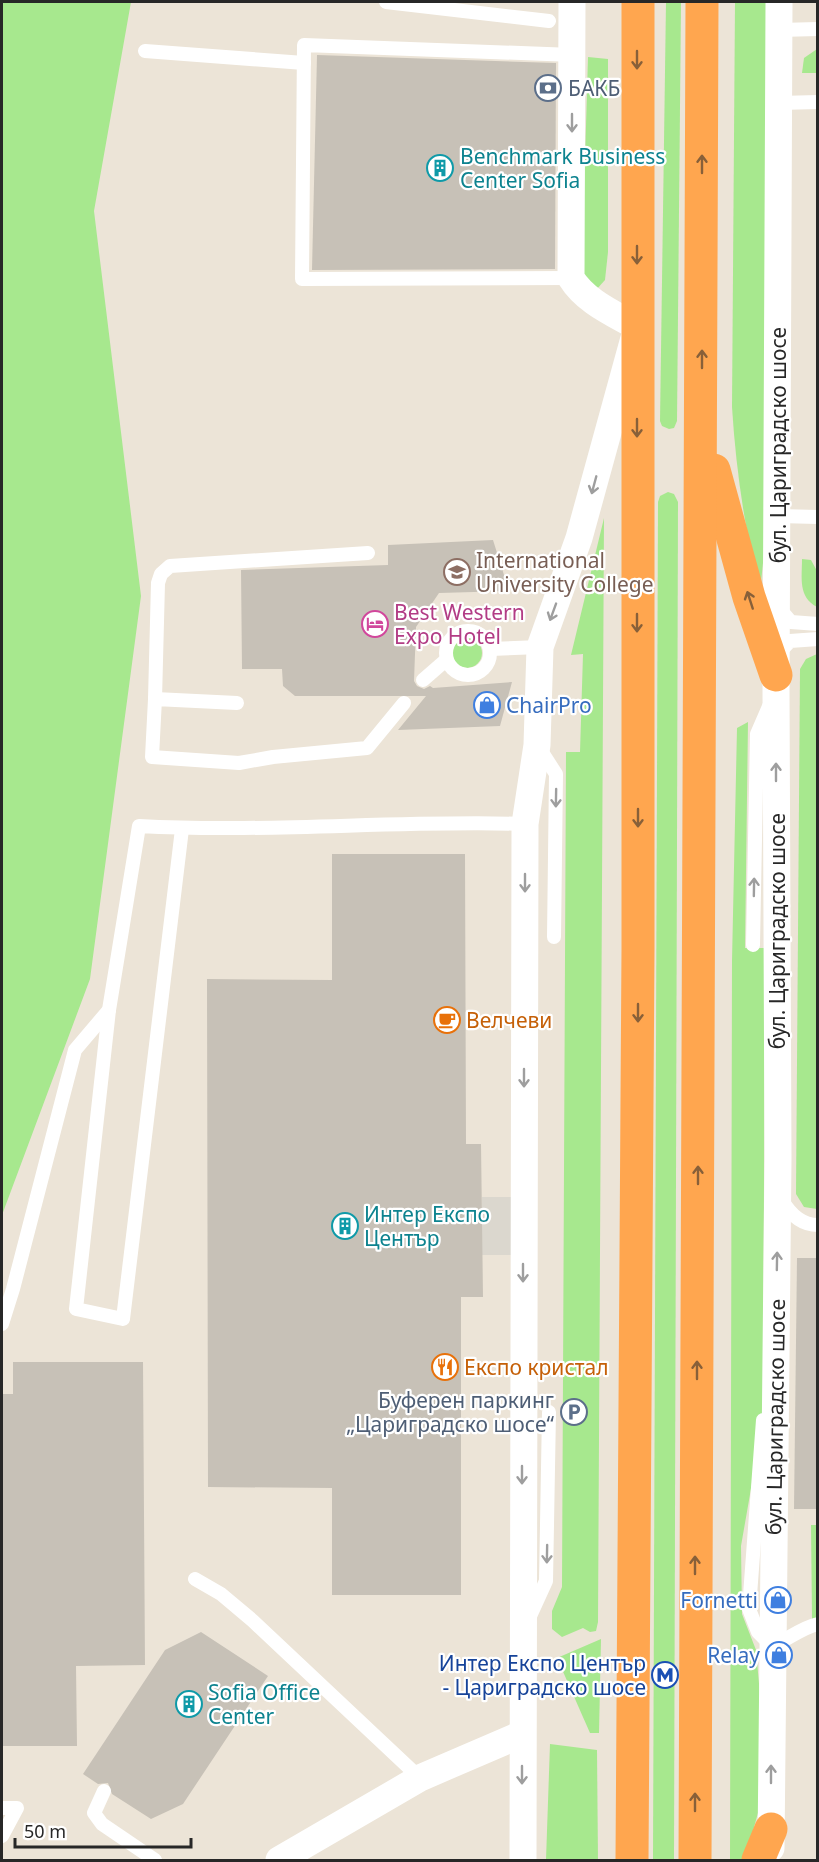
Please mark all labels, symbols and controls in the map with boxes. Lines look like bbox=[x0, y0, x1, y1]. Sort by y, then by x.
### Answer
one-way arrow bbox=[631, 49, 643, 69]
bank icon: БАКБ bbox=[533, 73, 563, 103]
place label: БАКБ bbox=[568, 74, 620, 102]
one-way arrow bbox=[566, 112, 578, 132]
place label: Benchmark Business Center Sofia bbox=[460, 142, 665, 194]
building icon: Benchmark Business Center Sofia bbox=[425, 153, 455, 183]
one-way arrow bbox=[696, 155, 708, 175]
one-way arrow bbox=[631, 244, 643, 264]
street label: бул. Цариградско шосе bbox=[764, 327, 792, 563]
one-way arrow bbox=[696, 350, 708, 370]
one-way arrow bbox=[631, 417, 643, 437]
one-way arrow bbox=[588, 475, 599, 494]
place label: International University College bbox=[476, 546, 654, 598]
school or university icon: International University College bbox=[442, 557, 472, 587]
one-way arrow bbox=[744, 591, 755, 610]
place label: Best Western Expo Hotel bbox=[394, 598, 525, 650]
one-way arrow bbox=[546, 603, 557, 621]
hotel icon: Best Western Expo Hotel bbox=[360, 609, 390, 639]
one-way arrow bbox=[631, 612, 643, 632]
shop icon: ChairPro bbox=[472, 690, 502, 720]
place label: ChairPro bbox=[506, 691, 592, 719]
one-way arrow bbox=[771, 762, 782, 782]
one-way arrow bbox=[550, 787, 561, 807]
one-way arrow bbox=[632, 807, 644, 827]
street label: бул. Цариградско шосе bbox=[763, 813, 791, 1049]
one-way arrow bbox=[519, 872, 531, 892]
one-way arrow bbox=[748, 877, 760, 897]
one-way arrow bbox=[632, 1002, 644, 1022]
cafe icon: Велчеви bbox=[432, 1005, 462, 1035]
place label: Велчеви bbox=[466, 1006, 552, 1034]
one-way arrow bbox=[518, 1067, 530, 1087]
one-way arrow bbox=[692, 1166, 704, 1186]
place label: Интер Експо Център bbox=[364, 1200, 490, 1252]
building icon: Интер Експо Център bbox=[330, 1211, 360, 1241]
one-way arrow bbox=[771, 1251, 783, 1271]
one-way arrow bbox=[517, 1262, 529, 1282]
street label: бул. Цариградско шосе bbox=[759, 1299, 791, 1535]
restaurant icon: Експо кристал bbox=[430, 1352, 460, 1382]
place label: Експо кристал bbox=[464, 1353, 609, 1381]
one-way arrow bbox=[691, 1361, 703, 1381]
place label: Буферен паркинг „Цариградско шосе“ bbox=[346, 1386, 554, 1438]
parking icon: Буферен паркинг „Цариградско шосе“ bbox=[559, 1397, 589, 1427]
one-way arrow bbox=[516, 1464, 528, 1484]
one-way arrow bbox=[541, 1544, 552, 1564]
one-way arrow bbox=[689, 1556, 701, 1576]
shop icon: Fornetti bbox=[763, 1585, 793, 1615]
place label: Fornetti bbox=[680, 1586, 758, 1614]
shop icon: Relay bbox=[764, 1640, 794, 1670]
place label: Relay bbox=[707, 1641, 760, 1669]
place label: Интер Експо Център - Цариградско шосе bbox=[439, 1649, 646, 1701]
metro station icon: Интер Експо Център - Цариградско шосе bbox=[650, 1660, 680, 1690]
place label: Sofia Office Center bbox=[208, 1678, 320, 1730]
building icon: Sofia Office Center bbox=[174, 1689, 204, 1719]
one-way arrow bbox=[516, 1764, 528, 1784]
one-way arrow bbox=[765, 1764, 777, 1784]
one-way arrow bbox=[689, 1793, 701, 1813]
scale bar bbox=[15, 1811, 190, 1849]
text: 50 m bbox=[24, 1819, 66, 1843]

